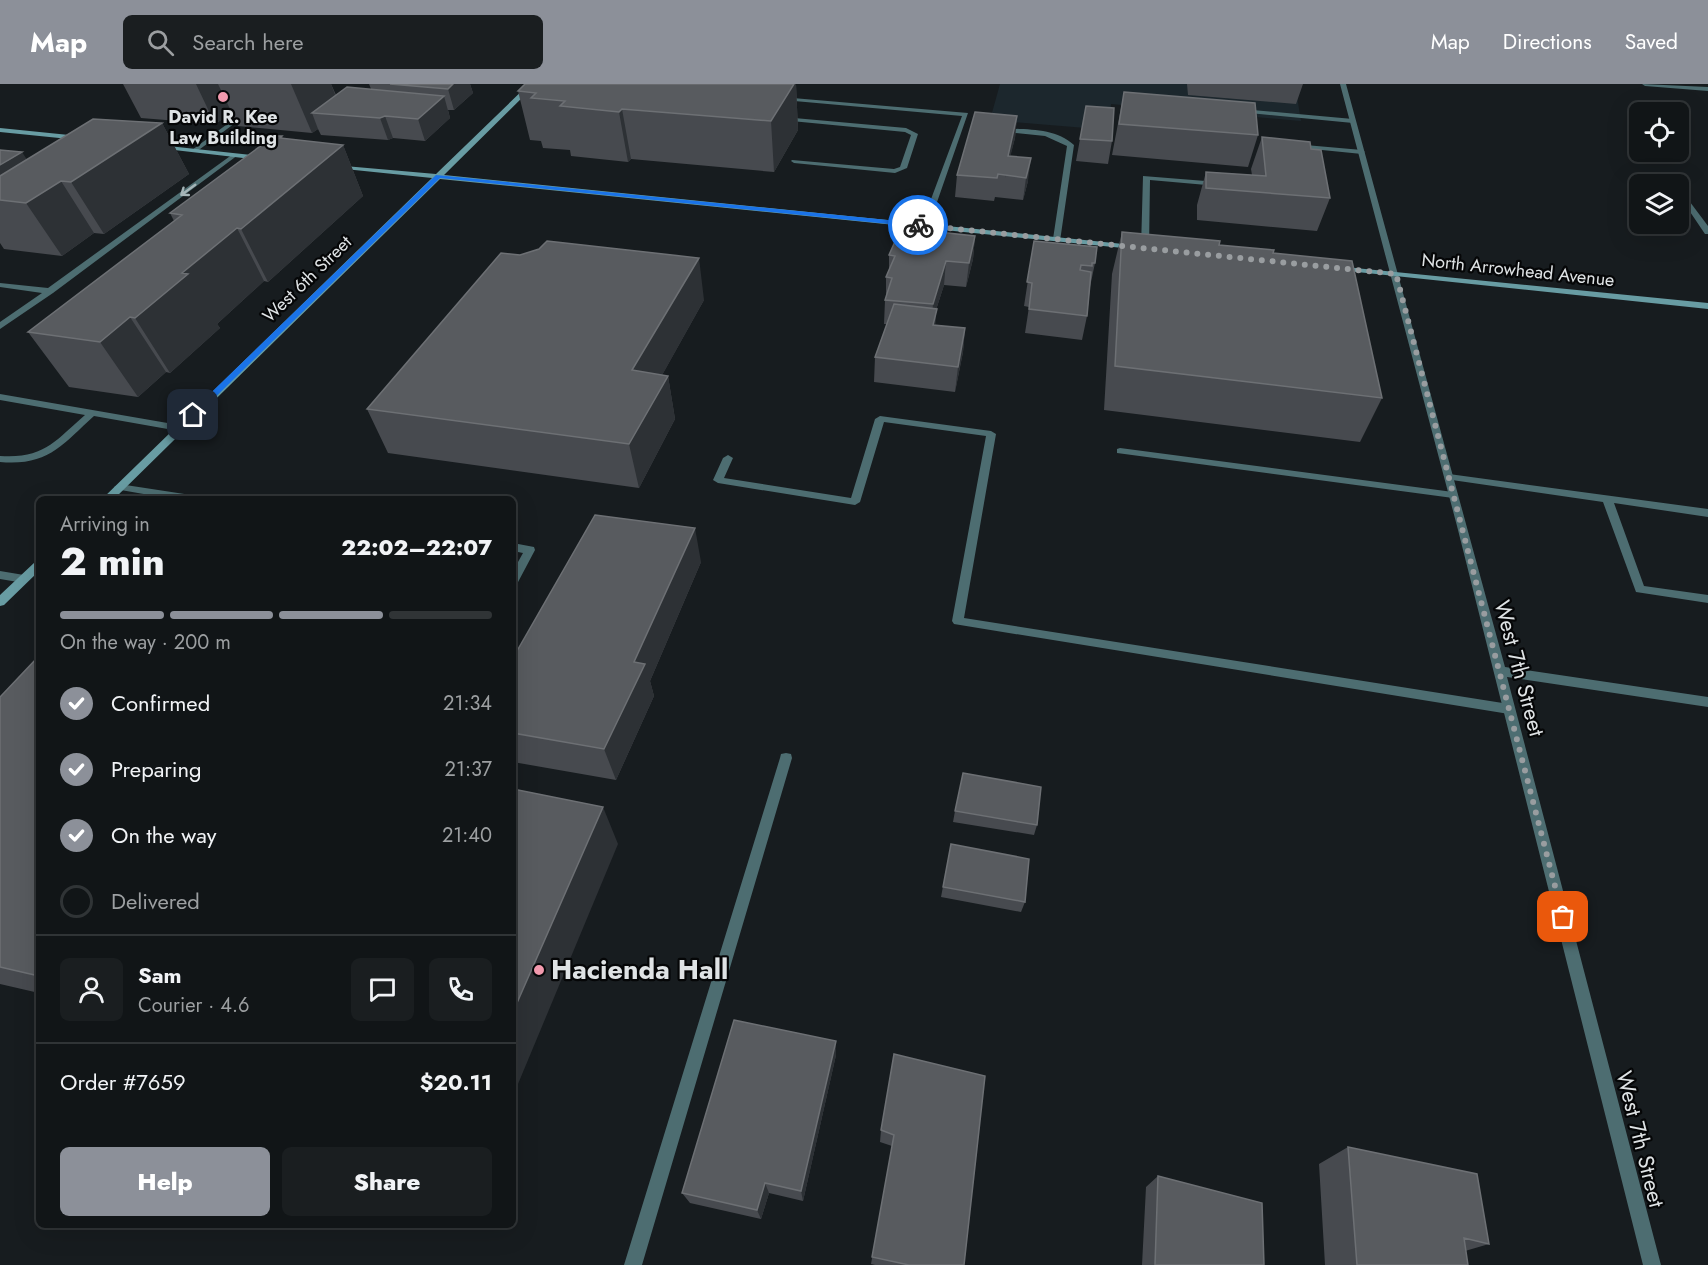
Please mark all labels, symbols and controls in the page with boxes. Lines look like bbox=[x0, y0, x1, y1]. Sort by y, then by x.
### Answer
search box bbox=[123, 15, 543, 69]
text: Map bbox=[30, 22, 87, 63]
icon: search bbox=[144, 26, 177, 59]
text: Search here bbox=[192, 26, 304, 58]
text: Map bbox=[1431, 27, 1470, 57]
text: Directions bbox=[1503, 27, 1592, 57]
text: Saved bbox=[1625, 27, 1678, 57]
marker: David R. Kee Law Building bbox=[216, 90, 230, 104]
map controls bbox=[1629, 102, 1689, 234]
button: locate bbox=[1629, 102, 1689, 162]
place label: David R. Kee Law Building bbox=[168, 104, 278, 151]
button: layers bbox=[1629, 174, 1689, 234]
one-way arrow bbox=[181, 184, 197, 196]
courier bbox=[888, 195, 948, 255]
icon: bike bbox=[902, 209, 935, 242]
street label: West 6th Street bbox=[257, 229, 358, 328]
street label: North Arrowhead Avenue bbox=[1420, 247, 1616, 293]
pin bbox=[167, 389, 218, 440]
icon: home bbox=[176, 398, 209, 431]
text: Arriving in bbox=[60, 510, 150, 539]
text: 22:02–22:07 bbox=[341, 531, 492, 563]
text: 2 min bbox=[60, 533, 165, 590]
street label: West 7th Street bbox=[1486, 596, 1554, 740]
text: On the way · 200 m bbox=[60, 628, 231, 657]
icon: check bbox=[60, 687, 93, 720]
text: Confirmed bbox=[111, 687, 210, 719]
text: 21:34 bbox=[443, 689, 492, 718]
icon: check bbox=[60, 753, 93, 786]
text: Preparing bbox=[111, 753, 202, 785]
text: 21:37 bbox=[445, 755, 492, 784]
icon: check bbox=[60, 819, 93, 852]
text: On the way bbox=[111, 819, 216, 851]
text: 21:40 bbox=[442, 821, 492, 850]
text: Delivered bbox=[111, 885, 200, 917]
pin bbox=[1537, 891, 1588, 942]
icon: bag bbox=[1546, 900, 1579, 933]
place label: Hacienda Hall bbox=[551, 950, 728, 989]
button: person bbox=[60, 958, 123, 1021]
button: chat bbox=[351, 958, 414, 1021]
button: phone bbox=[429, 958, 492, 1021]
text: Sam bbox=[138, 959, 182, 991]
marker: Hacienda Hall bbox=[532, 963, 546, 977]
text: Courier · 4.6 bbox=[138, 991, 250, 1020]
text: Order #7659 bbox=[60, 1066, 186, 1098]
text: $20.11 bbox=[420, 1066, 492, 1098]
street label: West 7th Street bbox=[1609, 1067, 1674, 1211]
button: Help bbox=[60, 1147, 270, 1216]
button: Share bbox=[282, 1147, 492, 1216]

